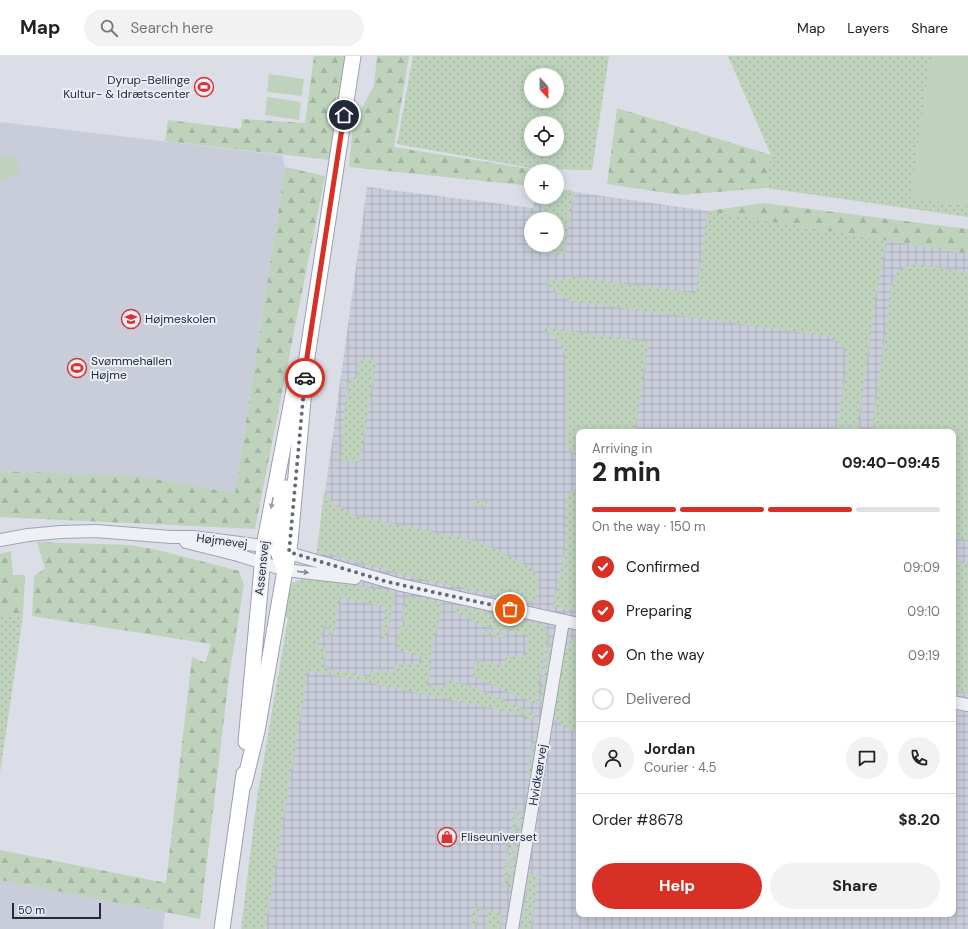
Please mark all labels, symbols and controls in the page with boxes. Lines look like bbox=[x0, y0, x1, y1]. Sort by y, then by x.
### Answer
search box bbox=[84, 10, 364, 46]
text: Map bbox=[20, 15, 60, 40]
icon: search bbox=[98, 17, 120, 39]
text: Search here bbox=[130, 18, 213, 38]
text: Map bbox=[797, 19, 825, 37]
text: Layers bbox=[847, 19, 889, 37]
text: Share bbox=[911, 19, 948, 37]
north arrow bbox=[524, 68, 564, 108]
map controls bbox=[524, 68, 564, 252]
place label: Dyrup-Bellinge Kultur- & Idrætscenter bbox=[63, 72, 191, 102]
sports icon: Dyrup-Bellinge Kultur- & Idrætscenter bbox=[193, 76, 215, 98]
pin bbox=[327, 98, 361, 132]
icon: home bbox=[333, 104, 355, 126]
button: locate bbox=[524, 116, 564, 156]
button: + bbox=[524, 164, 564, 204]
button: − bbox=[524, 212, 564, 252]
school or university icon: Højmeskolen bbox=[120, 308, 142, 330]
place label: Højmeskolen bbox=[145, 311, 216, 327]
place label: Svømmehallen Højme bbox=[91, 353, 172, 383]
sports icon: Svømmehallen Højme bbox=[66, 357, 88, 379]
courier bbox=[285, 358, 325, 398]
icon: car bbox=[294, 367, 316, 389]
text: Arriving in bbox=[592, 440, 652, 457]
text: 09:40–09:45 bbox=[842, 453, 940, 473]
text: 2 min bbox=[592, 455, 661, 489]
one-way arrow bbox=[269, 497, 275, 509]
text: On the way · 150 m bbox=[592, 518, 706, 535]
street label: Højmevej bbox=[196, 530, 249, 552]
street label: Assensvej bbox=[251, 540, 273, 596]
icon: check bbox=[592, 556, 614, 578]
text: Confirmed bbox=[626, 557, 700, 577]
text: 09:09 bbox=[903, 559, 940, 576]
one-way arrow bbox=[297, 569, 309, 575]
pin bbox=[493, 592, 527, 626]
icon: bag bbox=[499, 598, 521, 620]
icon: check bbox=[592, 600, 614, 622]
text: Preparing bbox=[626, 601, 692, 621]
text: 09:10 bbox=[907, 603, 940, 620]
icon: check bbox=[592, 644, 614, 666]
text: On the way bbox=[626, 645, 705, 665]
text: 09:19 bbox=[908, 647, 940, 664]
text: Delivered bbox=[626, 689, 691, 709]
button: person bbox=[592, 737, 634, 779]
button: chat bbox=[846, 737, 888, 779]
button: phone bbox=[898, 737, 940, 779]
text: Jordan bbox=[644, 739, 695, 759]
street label: Hvidkærvej bbox=[525, 743, 551, 807]
text: Courier · 4.5 bbox=[644, 759, 717, 776]
text: Order #8678 bbox=[592, 810, 683, 830]
text: $8.20 bbox=[899, 810, 940, 830]
shop icon: Fliseuniverset bbox=[436, 826, 458, 848]
place label: Fliseuniverset bbox=[461, 829, 537, 845]
button: Help bbox=[592, 863, 762, 909]
button: Share bbox=[770, 863, 940, 909]
scale bar bbox=[12, 901, 101, 920]
text: 50 m bbox=[18, 903, 45, 917]

